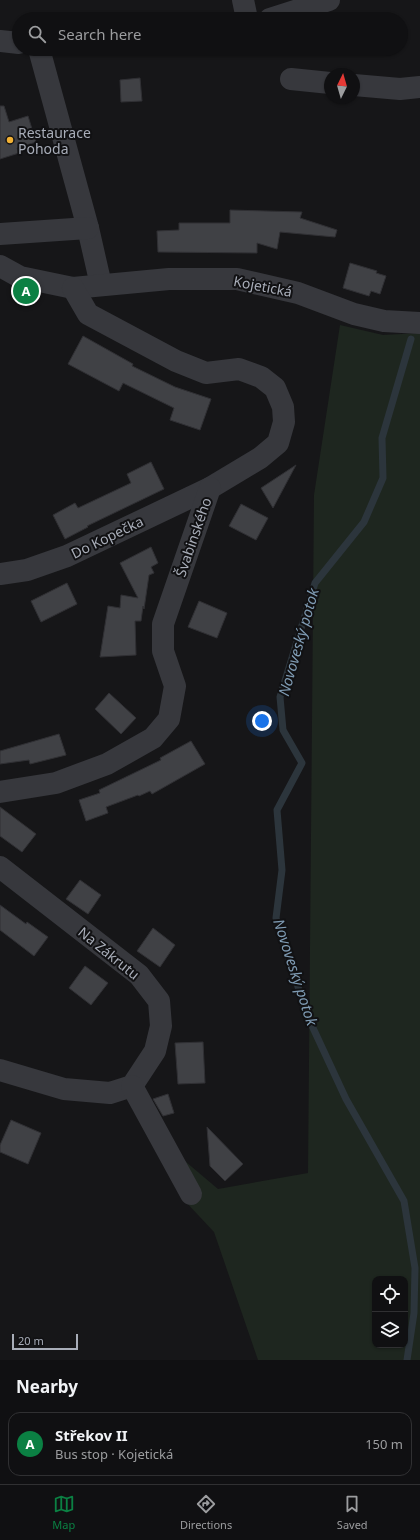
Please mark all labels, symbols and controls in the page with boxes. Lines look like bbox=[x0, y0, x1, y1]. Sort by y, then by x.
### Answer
search box bbox=[12, 12, 408, 56]
icon: search bbox=[26, 23, 48, 45]
text: Search here bbox=[58, 24, 141, 44]
north arrow bbox=[324, 68, 360, 104]
place label: Restaurace Pohoda bbox=[18, 123, 91, 158]
marker: Restaurace Pohoda bbox=[5, 135, 15, 145]
street label: Kojetická bbox=[232, 271, 294, 301]
pin: A bbox=[13, 276, 39, 306]
street label: Švabinského bbox=[171, 495, 215, 579]
street label: Do Kopečka bbox=[68, 511, 146, 563]
water label: Novoveský potok bbox=[273, 585, 323, 698]
your location bbox=[252, 711, 272, 731]
water label: Novoveský potok bbox=[269, 916, 323, 1029]
street label: Na Zákrutu bbox=[74, 922, 144, 984]
map controls bbox=[372, 1276, 408, 1348]
button: locate bbox=[372, 1276, 408, 1312]
button: layers bbox=[372, 1312, 408, 1348]
scale bar bbox=[12, 1332, 78, 1351]
text: 20 m bbox=[18, 1333, 44, 1348]
text: Nearby bbox=[16, 1375, 78, 1398]
text: Střekov II bbox=[55, 1425, 128, 1445]
text: A bbox=[26, 1435, 35, 1453]
text: 150 m bbox=[365, 1435, 403, 1453]
text: Bus stop · Kojetická bbox=[55, 1445, 173, 1463]
tab: Map bbox=[52, 1493, 75, 1532]
tab: Directions bbox=[180, 1493, 232, 1532]
tab: Saved bbox=[337, 1493, 368, 1532]

